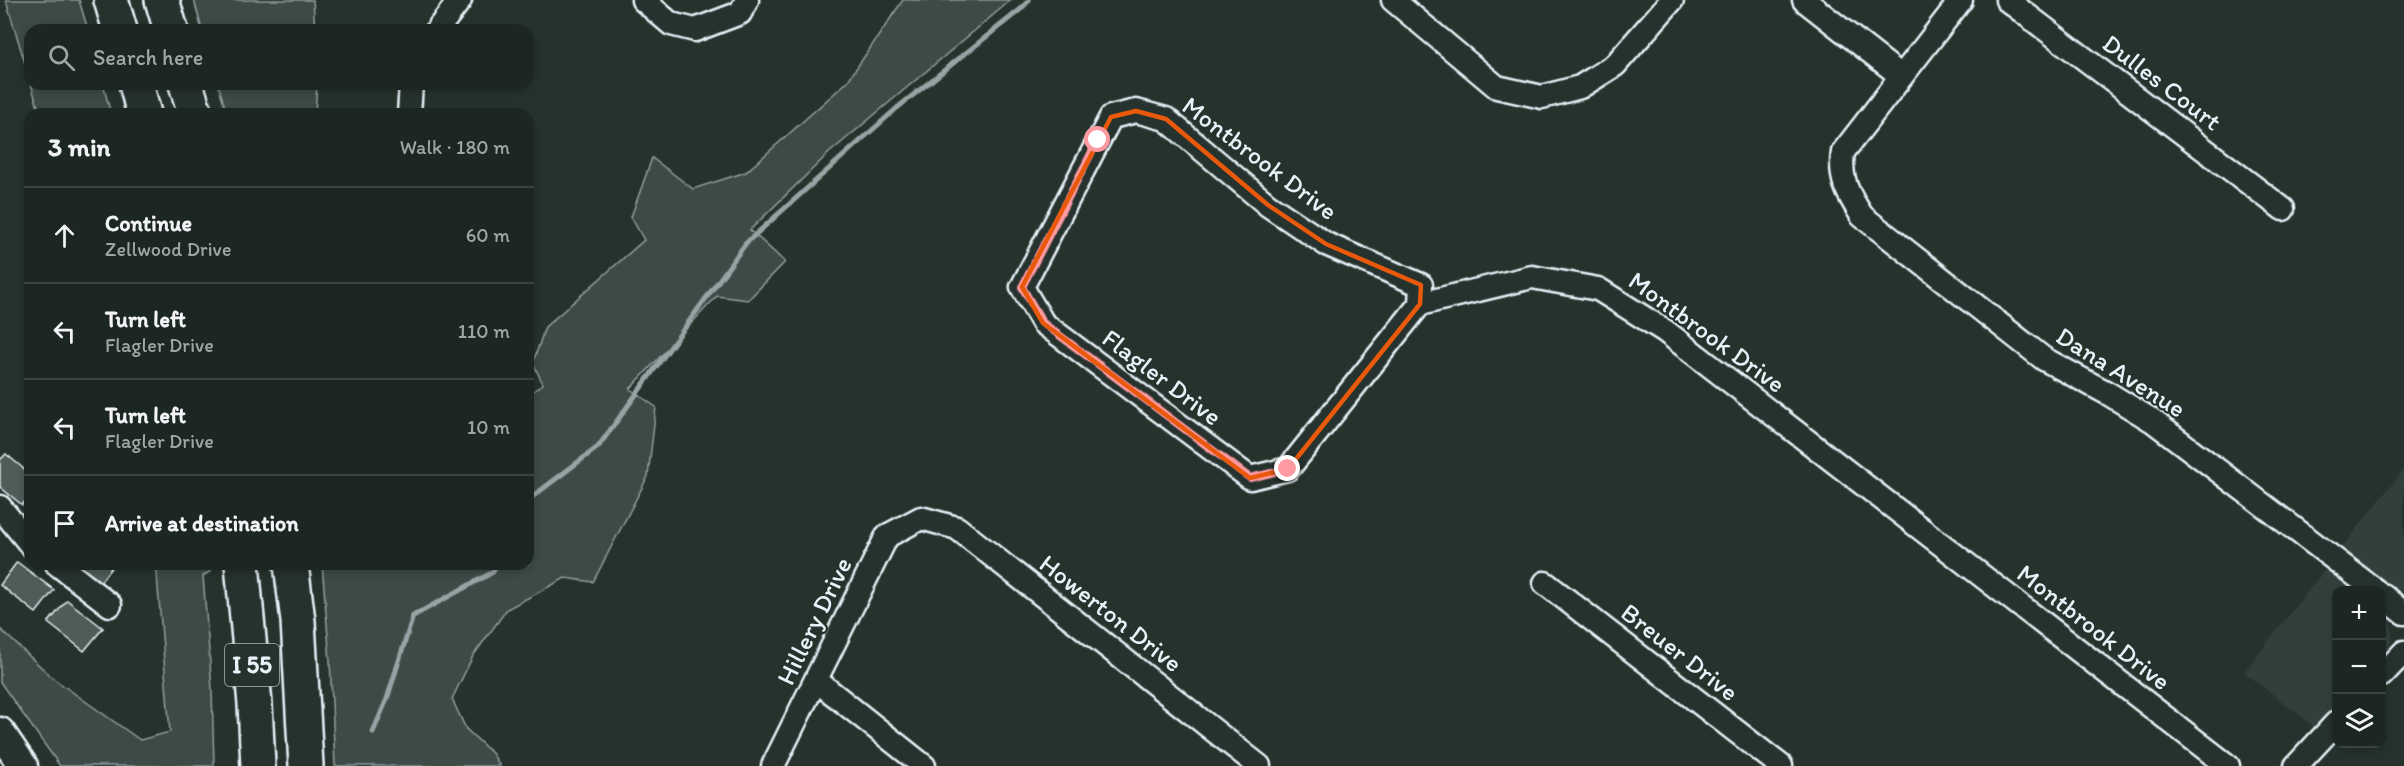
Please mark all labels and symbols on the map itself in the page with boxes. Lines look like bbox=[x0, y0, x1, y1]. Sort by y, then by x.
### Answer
street label: Dulles Court bbox=[2096, 27, 2228, 137]
street label: Montbrook Drive bbox=[1176, 89, 1344, 227]
route start bbox=[1084, 126, 1110, 152]
street label: Montbrook Drive bbox=[1622, 264, 1792, 400]
street label: Dana Avenue bbox=[2050, 320, 2192, 424]
street label: Flagler Drive bbox=[1096, 322, 1228, 432]
route end bbox=[1274, 455, 1300, 481]
street label: Howerton Drive bbox=[1033, 547, 1189, 679]
street label: Hillery Drive bbox=[769, 552, 859, 690]
street label: Montbrook Drive bbox=[2011, 557, 2177, 697]
street label: Breuer Drive bbox=[1615, 596, 1745, 708]
road number: I 55 bbox=[225, 644, 279, 686]

